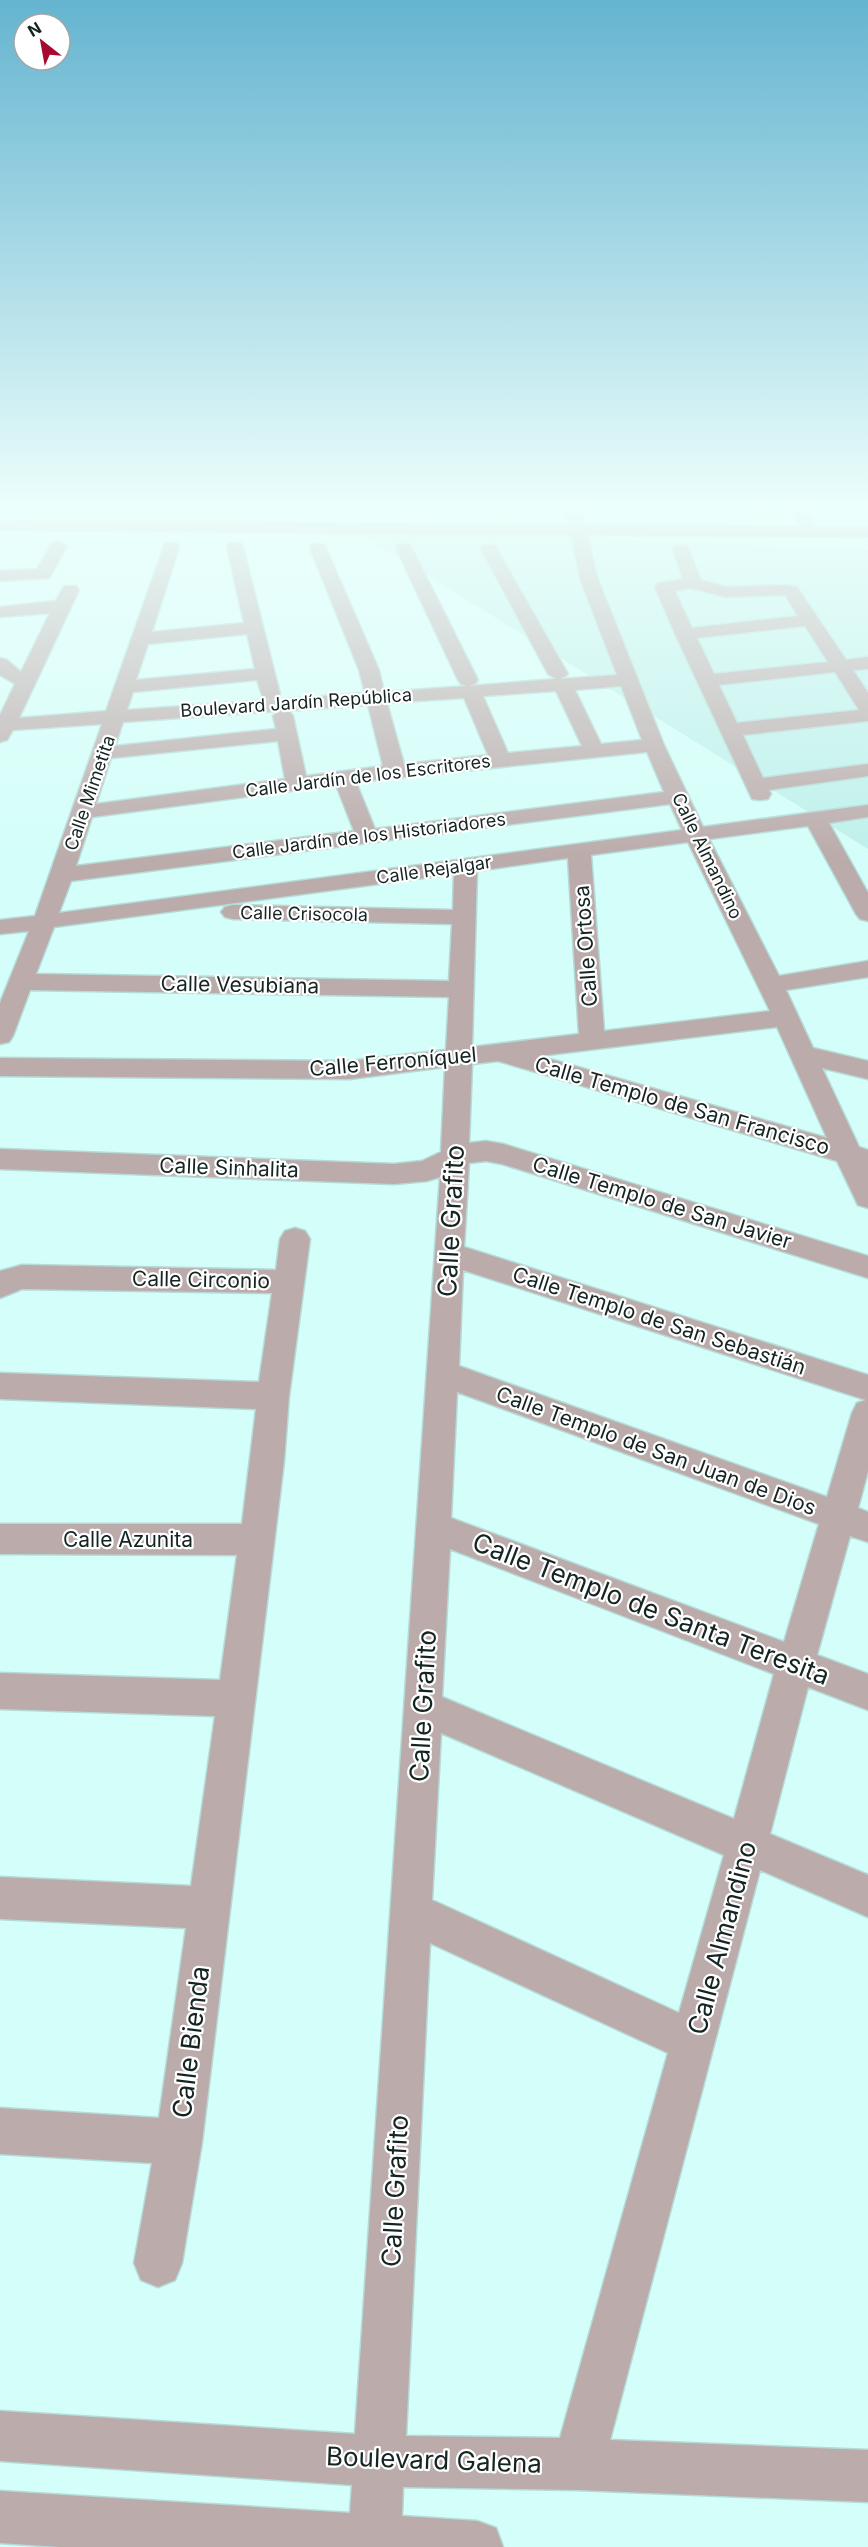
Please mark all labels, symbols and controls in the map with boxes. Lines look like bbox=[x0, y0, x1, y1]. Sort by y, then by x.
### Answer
north arrow bbox=[12, 12, 72, 72]
text: N bbox=[24, 17, 45, 41]
street label: Boulevard Jardín República bbox=[179, 684, 412, 721]
street label: Calle Mimetita bbox=[60, 732, 119, 853]
street label: Calle Jardín de los Escritores bbox=[244, 750, 492, 801]
street label: Calle Almandino bbox=[668, 789, 747, 922]
street label: Calle Jardín de los Historiadores bbox=[231, 808, 507, 863]
street label: Calle Rejalgar bbox=[375, 851, 493, 888]
street label: Calle Ortosa bbox=[569, 884, 602, 1008]
street label: Calle Crisocola bbox=[240, 902, 368, 925]
street label: Calle Vesubiana bbox=[161, 971, 319, 998]
street label: Calle Ferroníquel bbox=[308, 1042, 478, 1081]
street label: Calle Templo de San Francisco bbox=[532, 1051, 833, 1160]
street label: Calle Grafito bbox=[431, 1144, 470, 1298]
street label: Calle Templo de San Javier bbox=[530, 1151, 795, 1254]
street label: Calle Sinhalita bbox=[159, 1153, 299, 1182]
street label: Calle Templo de San Sebastián bbox=[509, 1261, 809, 1380]
street label: Calle Circonio bbox=[132, 1266, 270, 1293]
street label: Calle Templo de San Juan de Dios bbox=[493, 1381, 819, 1520]
street label: Calle Templo de Santa Teresita bbox=[468, 1526, 834, 1691]
street label: Calle Azunita bbox=[63, 1527, 193, 1552]
street label: Calle Grafito bbox=[403, 1629, 442, 1783]
street label: Calle Almandino bbox=[681, 1838, 762, 2038]
street label: Calle Bienda bbox=[166, 1964, 215, 2120]
street label: Calle Grafito bbox=[375, 2114, 414, 2268]
street label: Boulevard Galena bbox=[326, 2440, 543, 2479]

